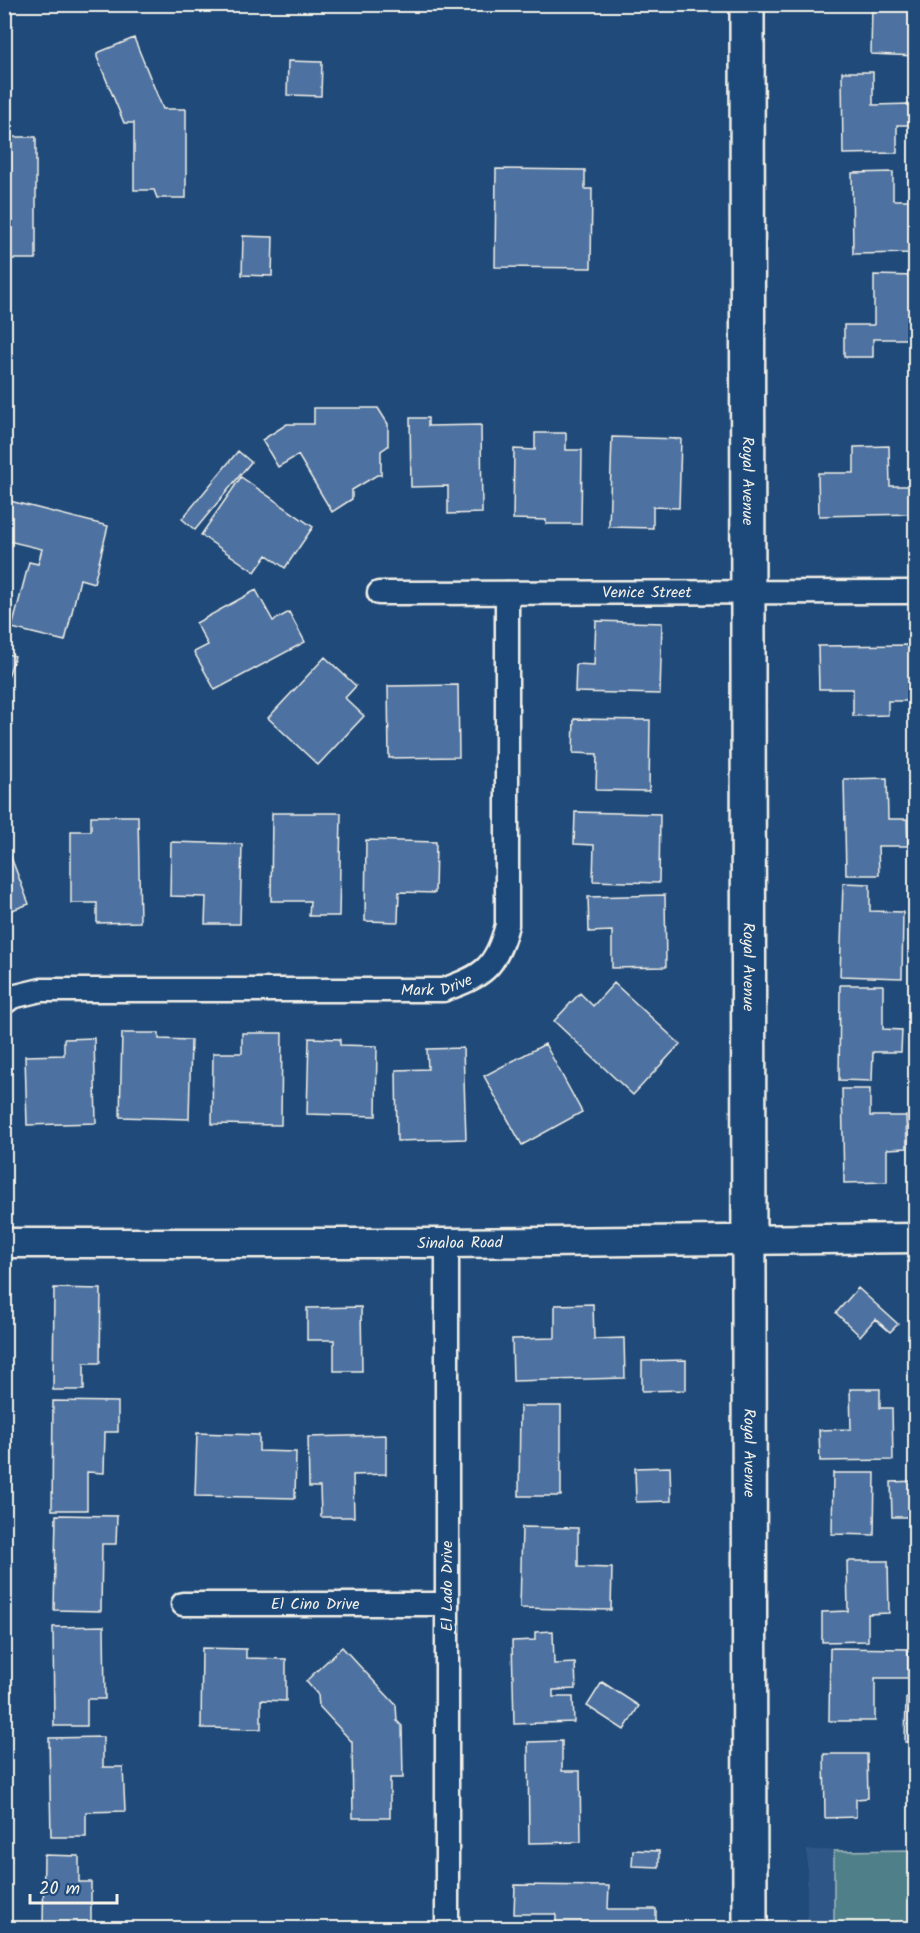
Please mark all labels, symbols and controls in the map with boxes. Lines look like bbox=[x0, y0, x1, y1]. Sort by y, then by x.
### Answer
street label: Royal Avenue bbox=[735, 436, 760, 526]
street label: Venice Street bbox=[602, 580, 693, 605]
street label: Royal Avenue bbox=[736, 922, 761, 1012]
street label: Mark Drive bbox=[401, 967, 477, 1003]
street label: Sinaloa Road bbox=[417, 1230, 504, 1256]
street label: Royal Avenue bbox=[737, 1408, 762, 1498]
street label: El Lado Drive bbox=[435, 1541, 460, 1631]
street label: El Cino Drive bbox=[271, 1592, 359, 1617]
scale bar bbox=[30, 1867, 117, 1905]
text: 20 m bbox=[39, 1875, 80, 1904]

